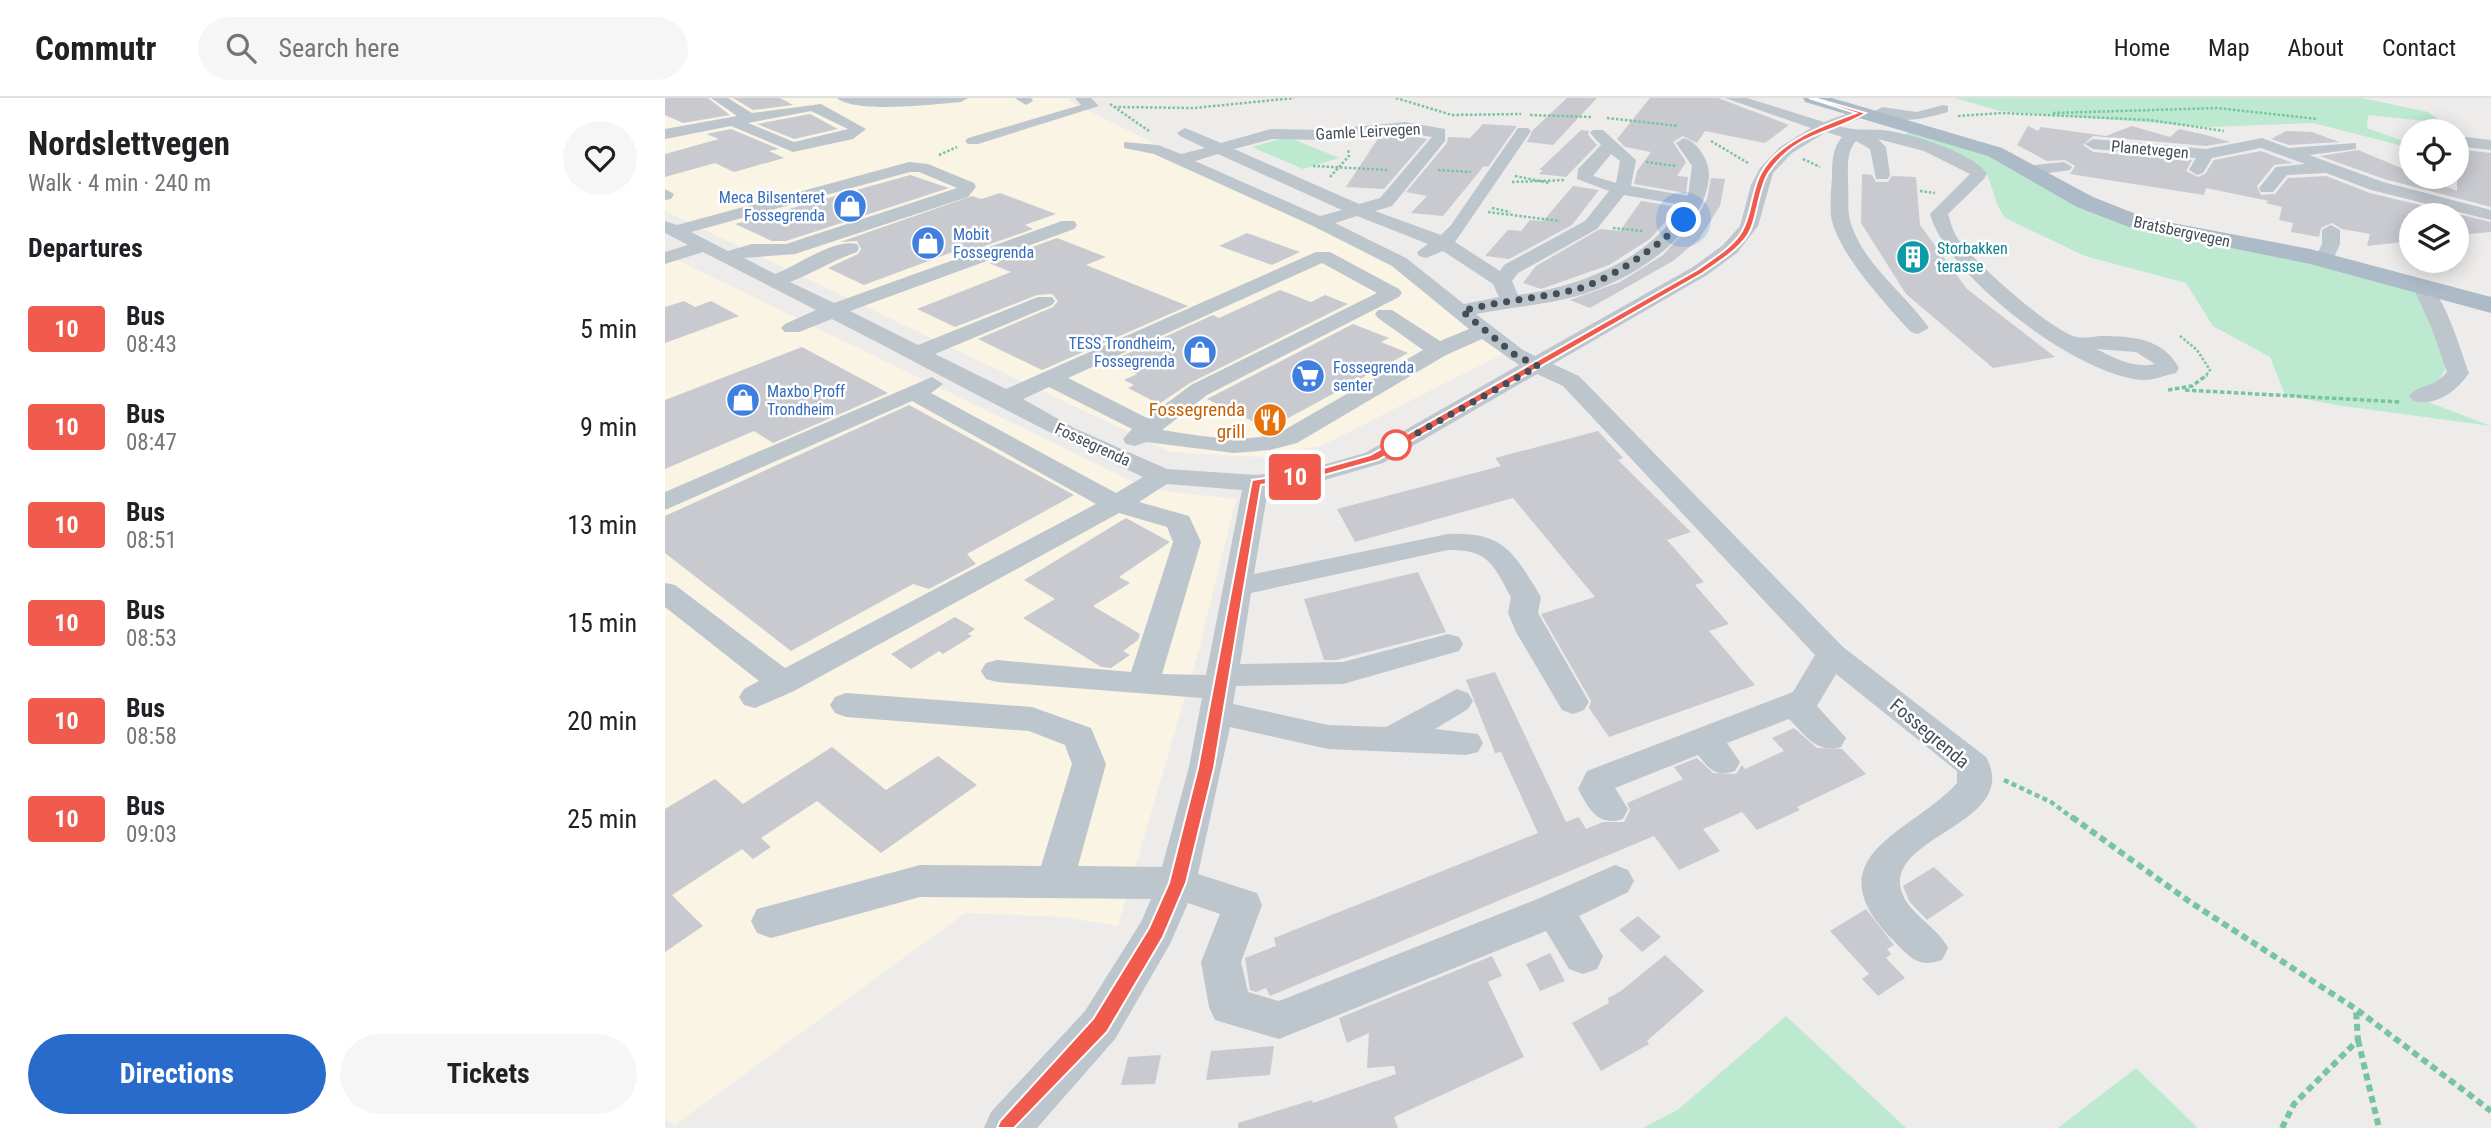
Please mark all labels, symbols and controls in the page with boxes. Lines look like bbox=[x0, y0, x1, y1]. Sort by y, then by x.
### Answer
search box bbox=[198, 17, 688, 80]
text: Commutr bbox=[35, 29, 156, 68]
icon: search bbox=[222, 29, 260, 67]
text: Search here bbox=[278, 33, 399, 63]
text: Home bbox=[2114, 34, 2170, 62]
text: Map bbox=[2208, 34, 2250, 62]
text: About bbox=[2288, 34, 2344, 62]
text: Contact bbox=[2382, 34, 2456, 62]
street label: Gamle Leirvegen bbox=[1315, 119, 1421, 144]
map controls bbox=[2399, 119, 2469, 273]
button: locate bbox=[2399, 119, 2469, 189]
button: heart bbox=[563, 121, 637, 195]
text: Nordslettvegen bbox=[28, 124, 230, 163]
street label: Planetvegen bbox=[2110, 137, 2189, 162]
text: Walk · 4 min · 240 m bbox=[28, 170, 211, 197]
shop icon: Meca Bilsenteret Fossegrenda bbox=[831, 187, 869, 225]
place label: Meca Bilsenteret Fossegrenda bbox=[719, 188, 825, 225]
your location bbox=[1666, 202, 1701, 237]
button: layers bbox=[2399, 203, 2469, 273]
street label: Bratsbergvegen bbox=[2132, 212, 2232, 251]
shop icon: Mobit Fossegrenda bbox=[909, 224, 947, 262]
place label: Mobit Fossegrenda bbox=[953, 225, 1034, 262]
text: Departures bbox=[28, 233, 143, 263]
building icon: Storbakken terasse bbox=[1894, 238, 1932, 276]
place label: Storbakken terasse bbox=[1937, 239, 2008, 276]
text: Bus bbox=[126, 301, 165, 331]
text: 5 min bbox=[580, 314, 637, 344]
text: 10 bbox=[54, 315, 79, 343]
text: 08:43 bbox=[126, 331, 177, 358]
shop icon: TESS Trondheim, Fossegrenda bbox=[1181, 333, 1219, 371]
place label: TESS Trondheim, Fossegrenda bbox=[1068, 334, 1175, 371]
supermarket icon: Fossegrenda senter bbox=[1289, 357, 1327, 395]
place label: Fossegrenda senter bbox=[1333, 358, 1414, 395]
shop icon: Maxbo Proff Trondheim bbox=[724, 381, 762, 419]
place label: Maxbo Proff Trondheim bbox=[767, 382, 845, 419]
place label: Fossegrenda grill bbox=[1149, 398, 1245, 443]
text: Bus bbox=[126, 399, 165, 429]
restaurant icon: Fossegrenda grill bbox=[1251, 401, 1289, 439]
text: 9 min bbox=[580, 412, 637, 442]
text: 10 bbox=[54, 413, 79, 441]
street label: Fossegrenda bbox=[1052, 419, 1134, 470]
text: 08:47 bbox=[126, 429, 177, 456]
unlabelled marker bbox=[1381, 430, 1411, 460]
line badge: 10 bbox=[1263, 454, 1327, 500]
text: 10 bbox=[1283, 463, 1307, 491]
text: Bus bbox=[126, 497, 165, 527]
text: 13 min bbox=[567, 510, 637, 540]
text: 10 bbox=[54, 511, 79, 539]
text: 08:51 bbox=[126, 527, 177, 554]
text: Bus bbox=[126, 595, 165, 625]
text: 15 min bbox=[567, 608, 637, 638]
text: 10 bbox=[54, 609, 79, 637]
text: 08:53 bbox=[126, 625, 177, 652]
text: Bus bbox=[126, 693, 165, 723]
street label: Fossegrenda bbox=[1885, 694, 1974, 773]
text: 20 min bbox=[567, 706, 637, 736]
text: 10 bbox=[54, 707, 79, 735]
text: 08:58 bbox=[126, 723, 177, 750]
text: Bus bbox=[126, 791, 165, 821]
text: 25 min bbox=[567, 804, 637, 834]
text: 10 bbox=[54, 805, 79, 833]
text: 09:03 bbox=[126, 821, 177, 848]
button: Directions bbox=[28, 1034, 326, 1114]
button: Tickets bbox=[340, 1034, 637, 1114]

